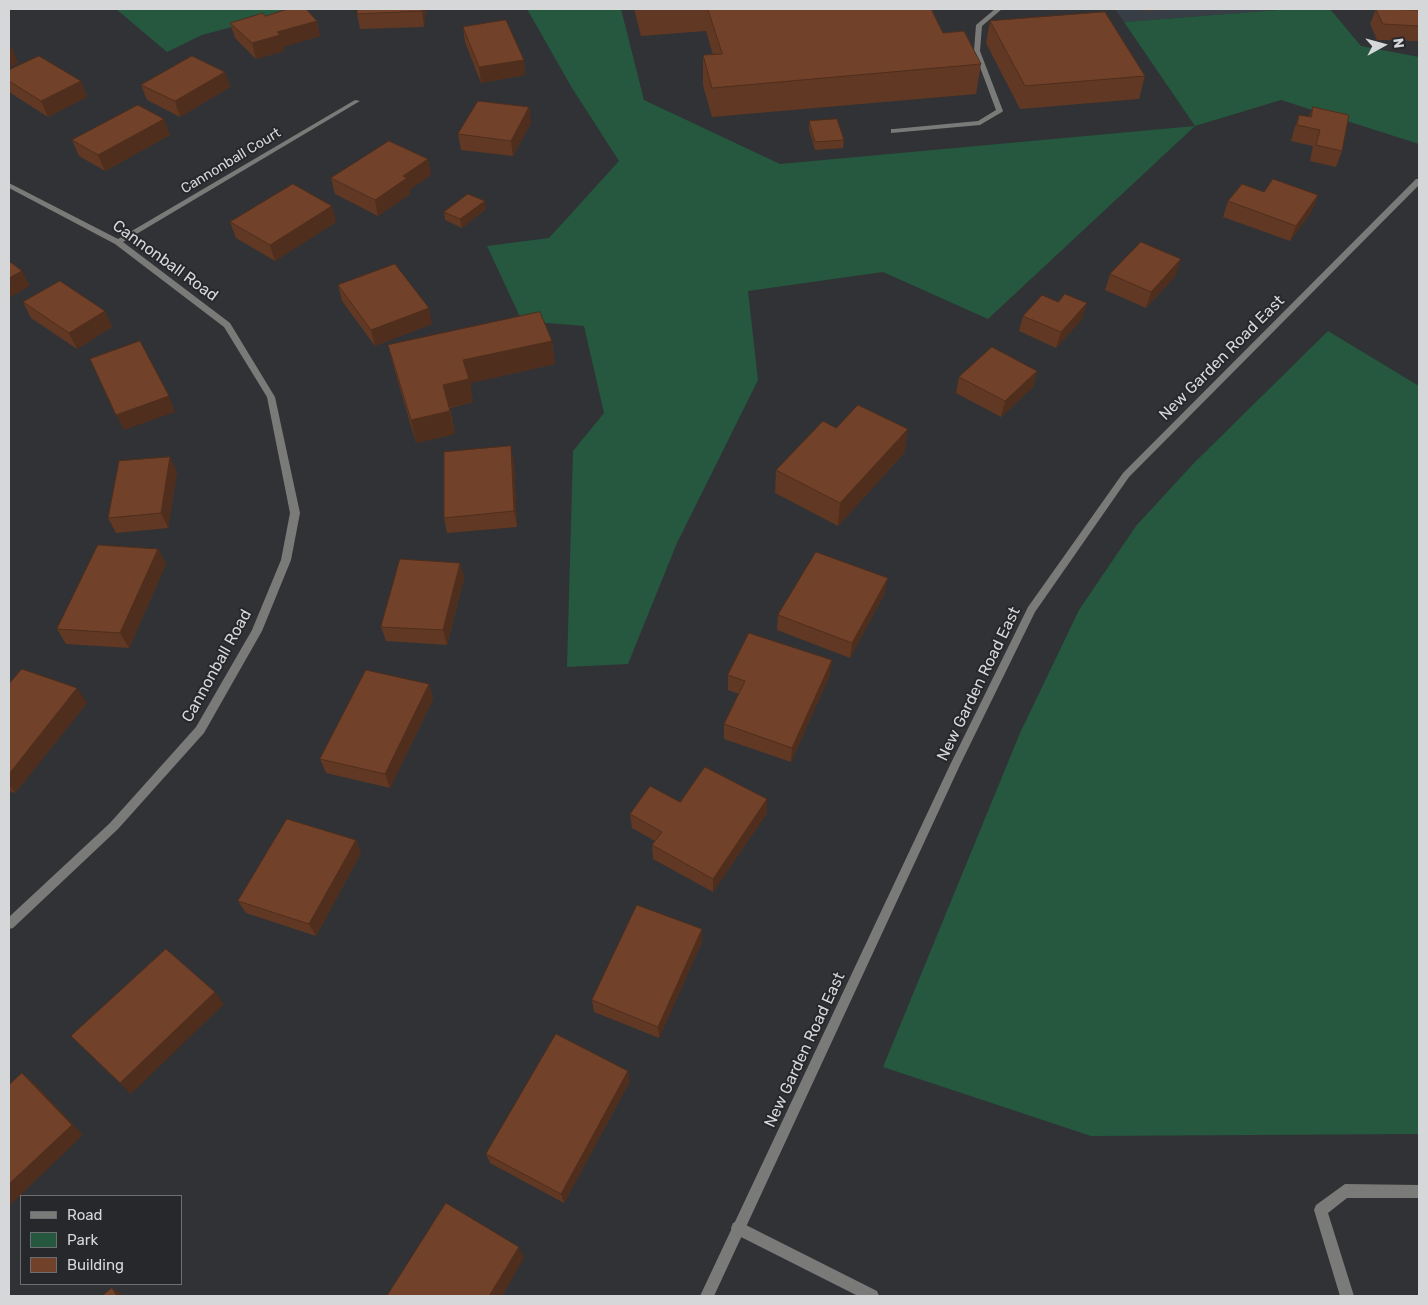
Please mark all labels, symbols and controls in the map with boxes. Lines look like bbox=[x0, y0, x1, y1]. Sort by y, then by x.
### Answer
north arrow bbox=[1358, 20, 1408, 70]
text: N bbox=[1389, 37, 1407, 49]
street label: Cannonball Court bbox=[178, 125, 284, 197]
street label: Cannonball Road bbox=[109, 216, 221, 306]
street label: New Garden Road East bbox=[1155, 291, 1289, 425]
street label: New Garden Road East bbox=[933, 604, 1025, 764]
street label: Cannonball Road bbox=[178, 606, 256, 726]
street label: New Garden Road East bbox=[761, 969, 849, 1131]
legend bbox=[20, 1195, 182, 1285]
text: Road bbox=[67, 1206, 103, 1224]
text: Park bbox=[67, 1231, 98, 1249]
text: Building bbox=[67, 1256, 124, 1274]

